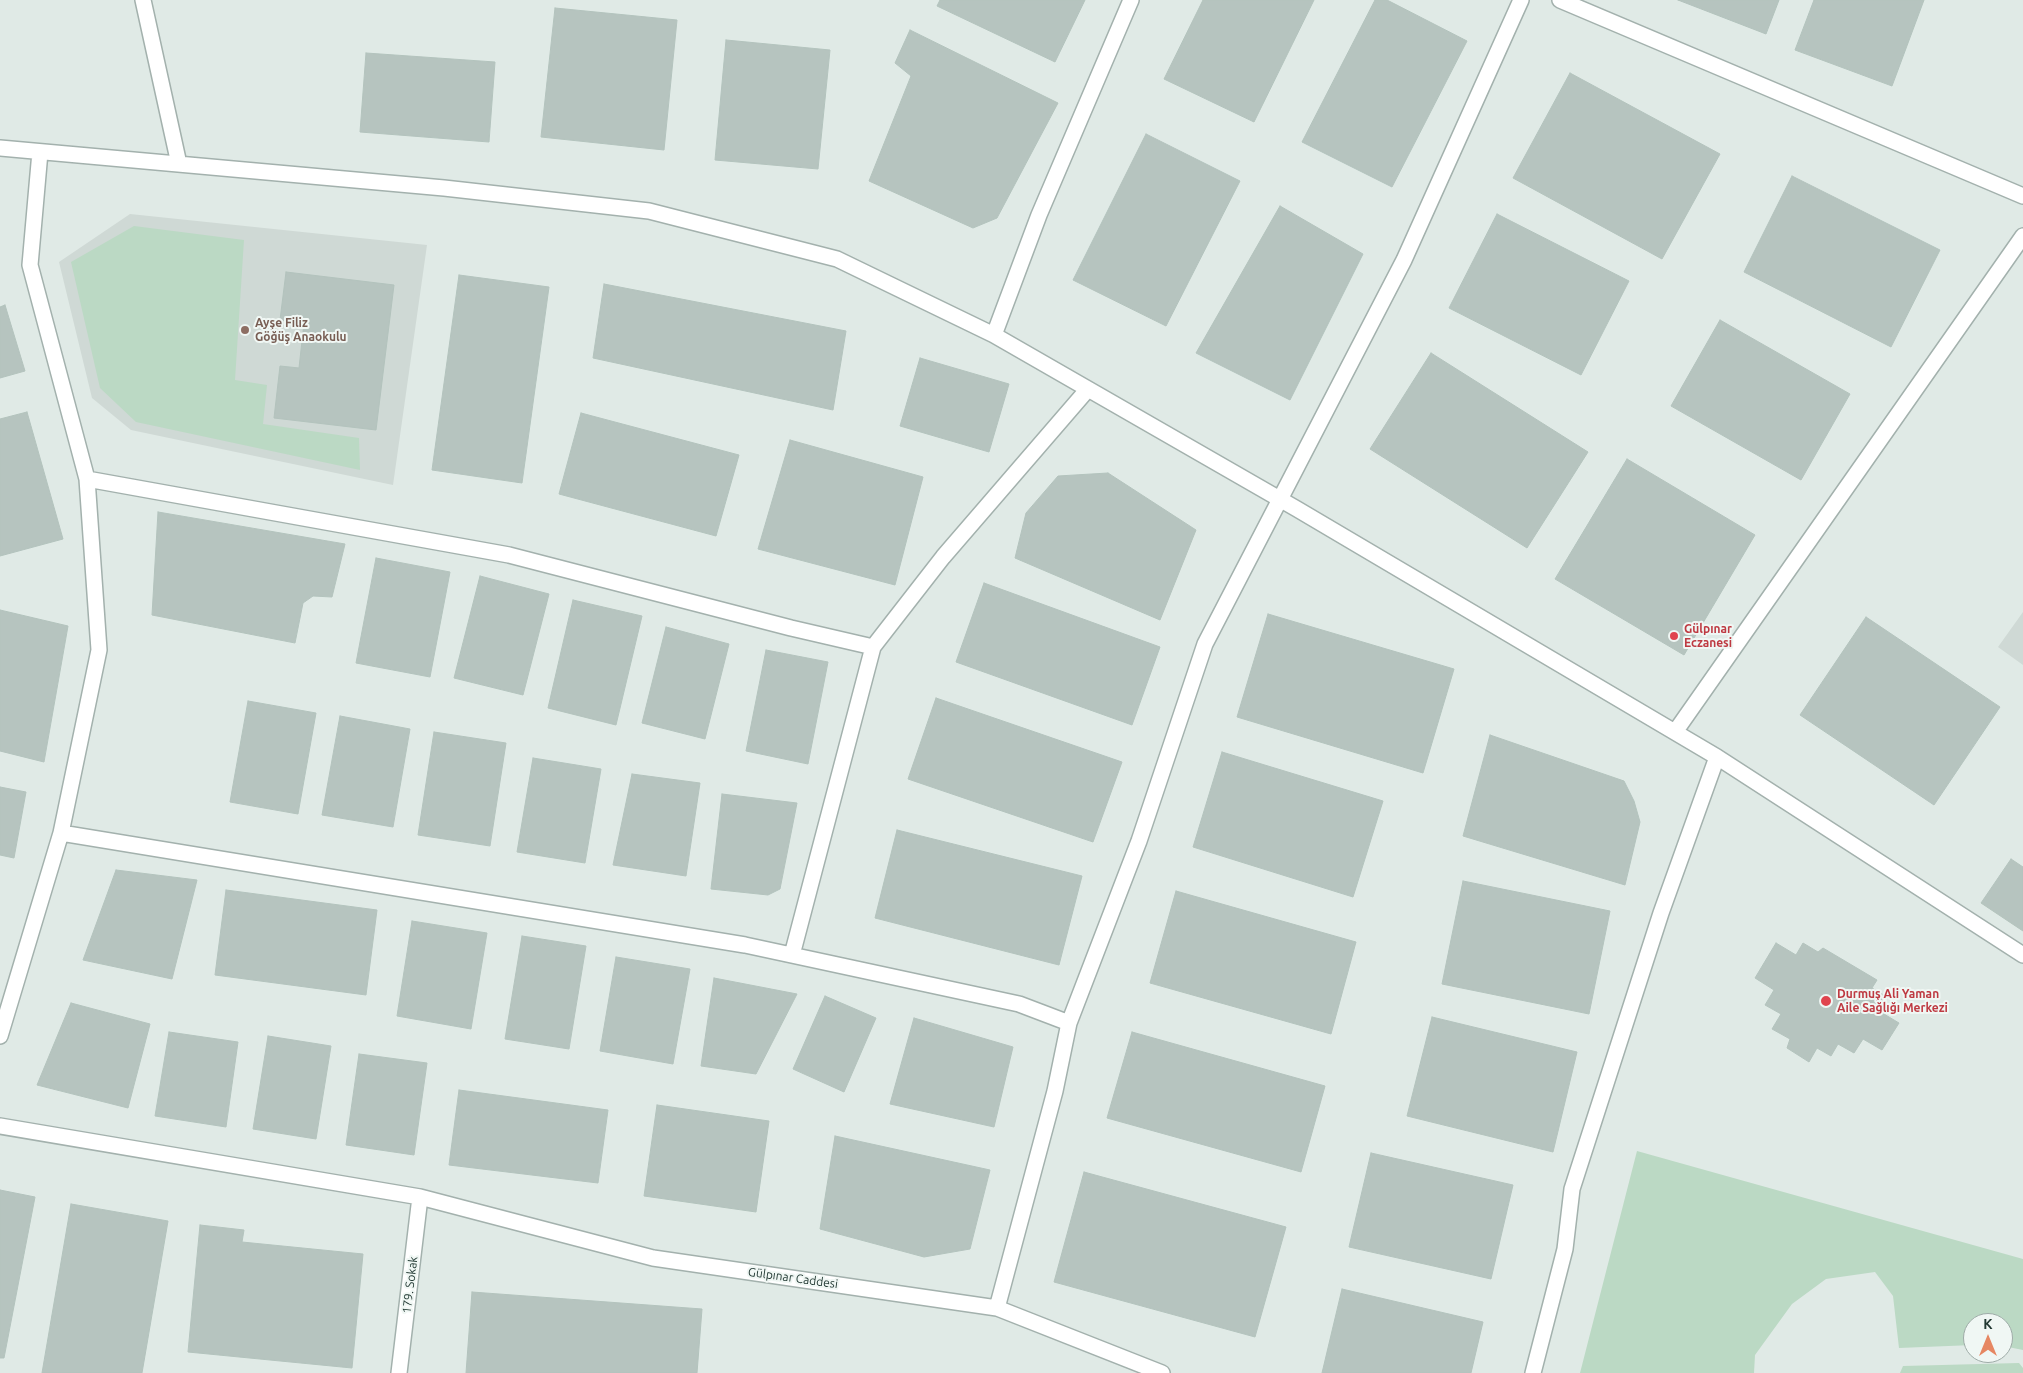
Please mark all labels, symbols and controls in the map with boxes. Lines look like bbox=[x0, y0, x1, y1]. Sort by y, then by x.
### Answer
place label: Ayşe Filiz Göğüş Anaokulu bbox=[255, 316, 347, 344]
marker: Ayşe Filiz Göğüş Anaokulu bbox=[239, 324, 251, 336]
place label: Gülpınar Eczanesi bbox=[1684, 622, 1732, 650]
marker: Gülpınar Eczanesi bbox=[1668, 630, 1680, 642]
place label: Durmuş Ali Yaman Aile Sağlığı Merkezi bbox=[1837, 987, 1948, 1015]
marker: Durmuş Ali Yaman Aile Sağlığı Merkezi bbox=[1819, 994, 1833, 1008]
street label: 179. Sokak bbox=[399, 1256, 421, 1314]
street label: Gülpınar Caddesi bbox=[747, 1265, 839, 1291]
north arrow bbox=[1963, 1313, 2013, 1363]
text: K bbox=[1983, 1316, 1993, 1332]

